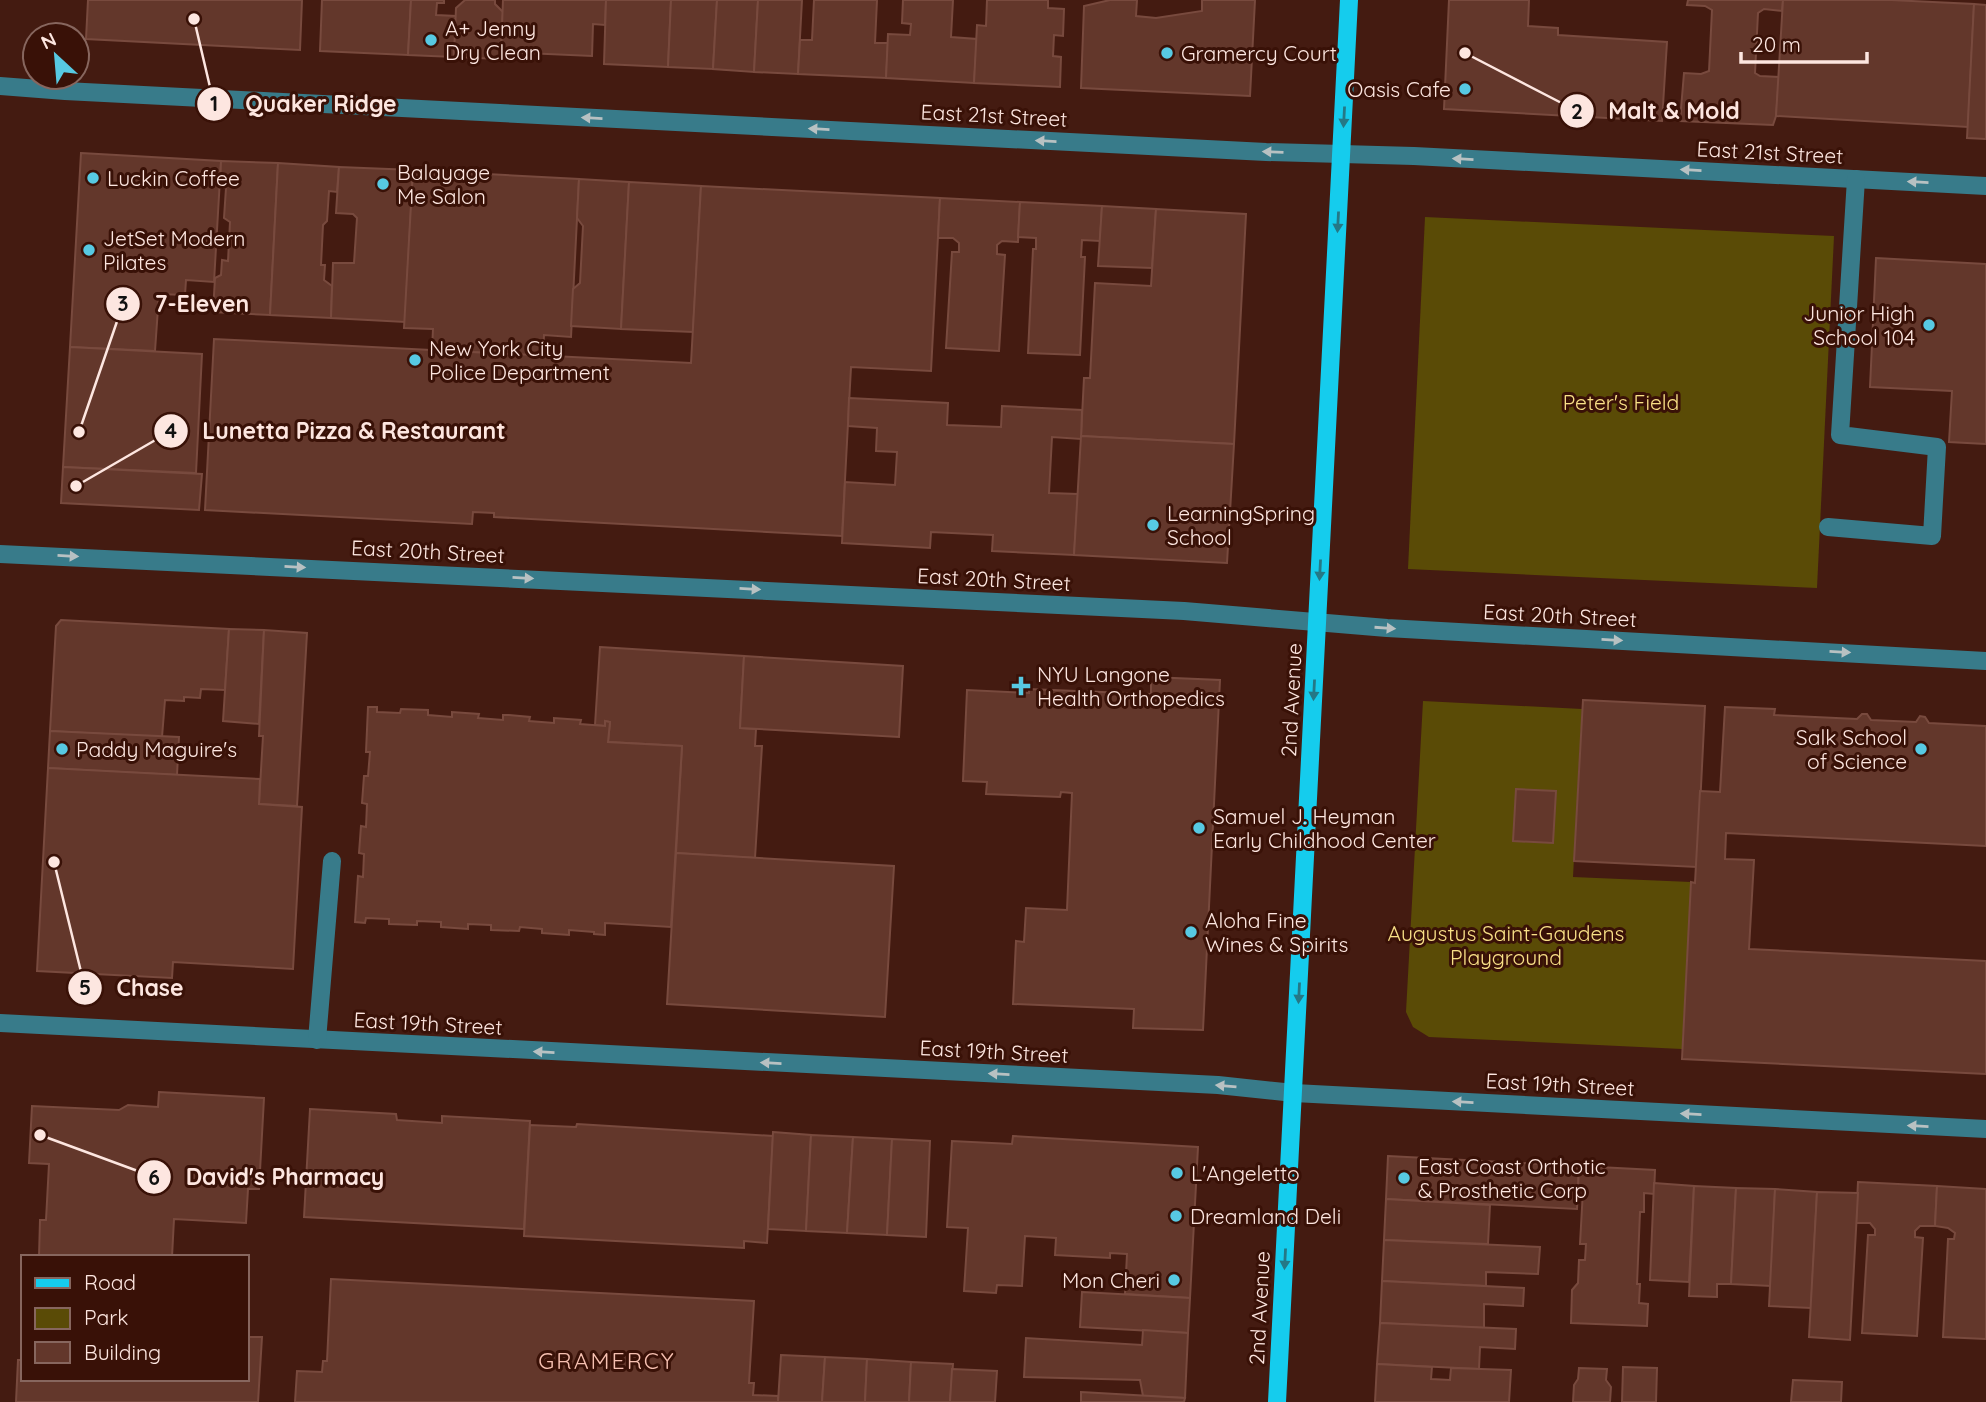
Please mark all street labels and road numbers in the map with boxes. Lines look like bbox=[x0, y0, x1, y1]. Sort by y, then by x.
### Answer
street label: East 21st Street bbox=[920, 98, 1068, 132]
street label: East 21st Street bbox=[1696, 135, 1844, 169]
street label: East 20th Street bbox=[351, 534, 505, 568]
street label: East 20th Street bbox=[917, 562, 1071, 596]
street label: East 20th Street bbox=[1483, 598, 1637, 632]
street label: 2nd Avenue bbox=[1275, 642, 1307, 758]
street label: East 19th Street bbox=[353, 1006, 503, 1040]
street label: East 19th Street bbox=[919, 1034, 1069, 1068]
street label: East 19th Street bbox=[1485, 1067, 1635, 1101]
street label: 2nd Avenue bbox=[1243, 1250, 1275, 1366]

